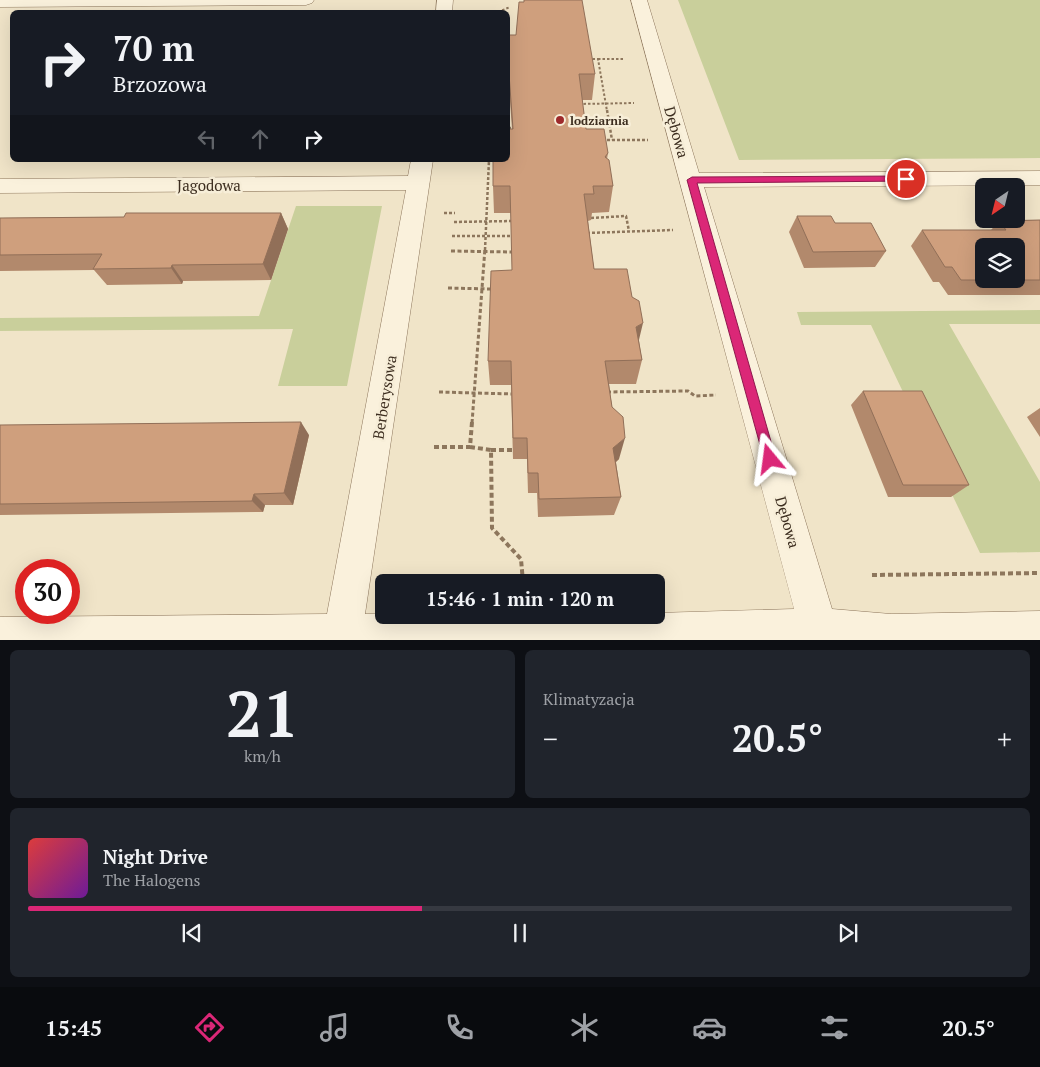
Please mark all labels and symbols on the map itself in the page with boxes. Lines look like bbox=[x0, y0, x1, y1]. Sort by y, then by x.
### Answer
street label: Dębowa bbox=[660, 104, 694, 161]
place label: lodziarnia bbox=[570, 113, 629, 128]
marker: lodziarnia bbox=[554, 114, 566, 126]
pin bbox=[885, 158, 927, 200]
street label: Jagodowa bbox=[177, 175, 241, 195]
north arrow bbox=[975, 178, 1025, 228]
street label: Berberysowa bbox=[367, 353, 401, 441]
position arrow bbox=[743, 432, 795, 484]
street label: Dębowa bbox=[771, 494, 805, 551]
speed limit sign: 30 bbox=[15, 559, 80, 624]

